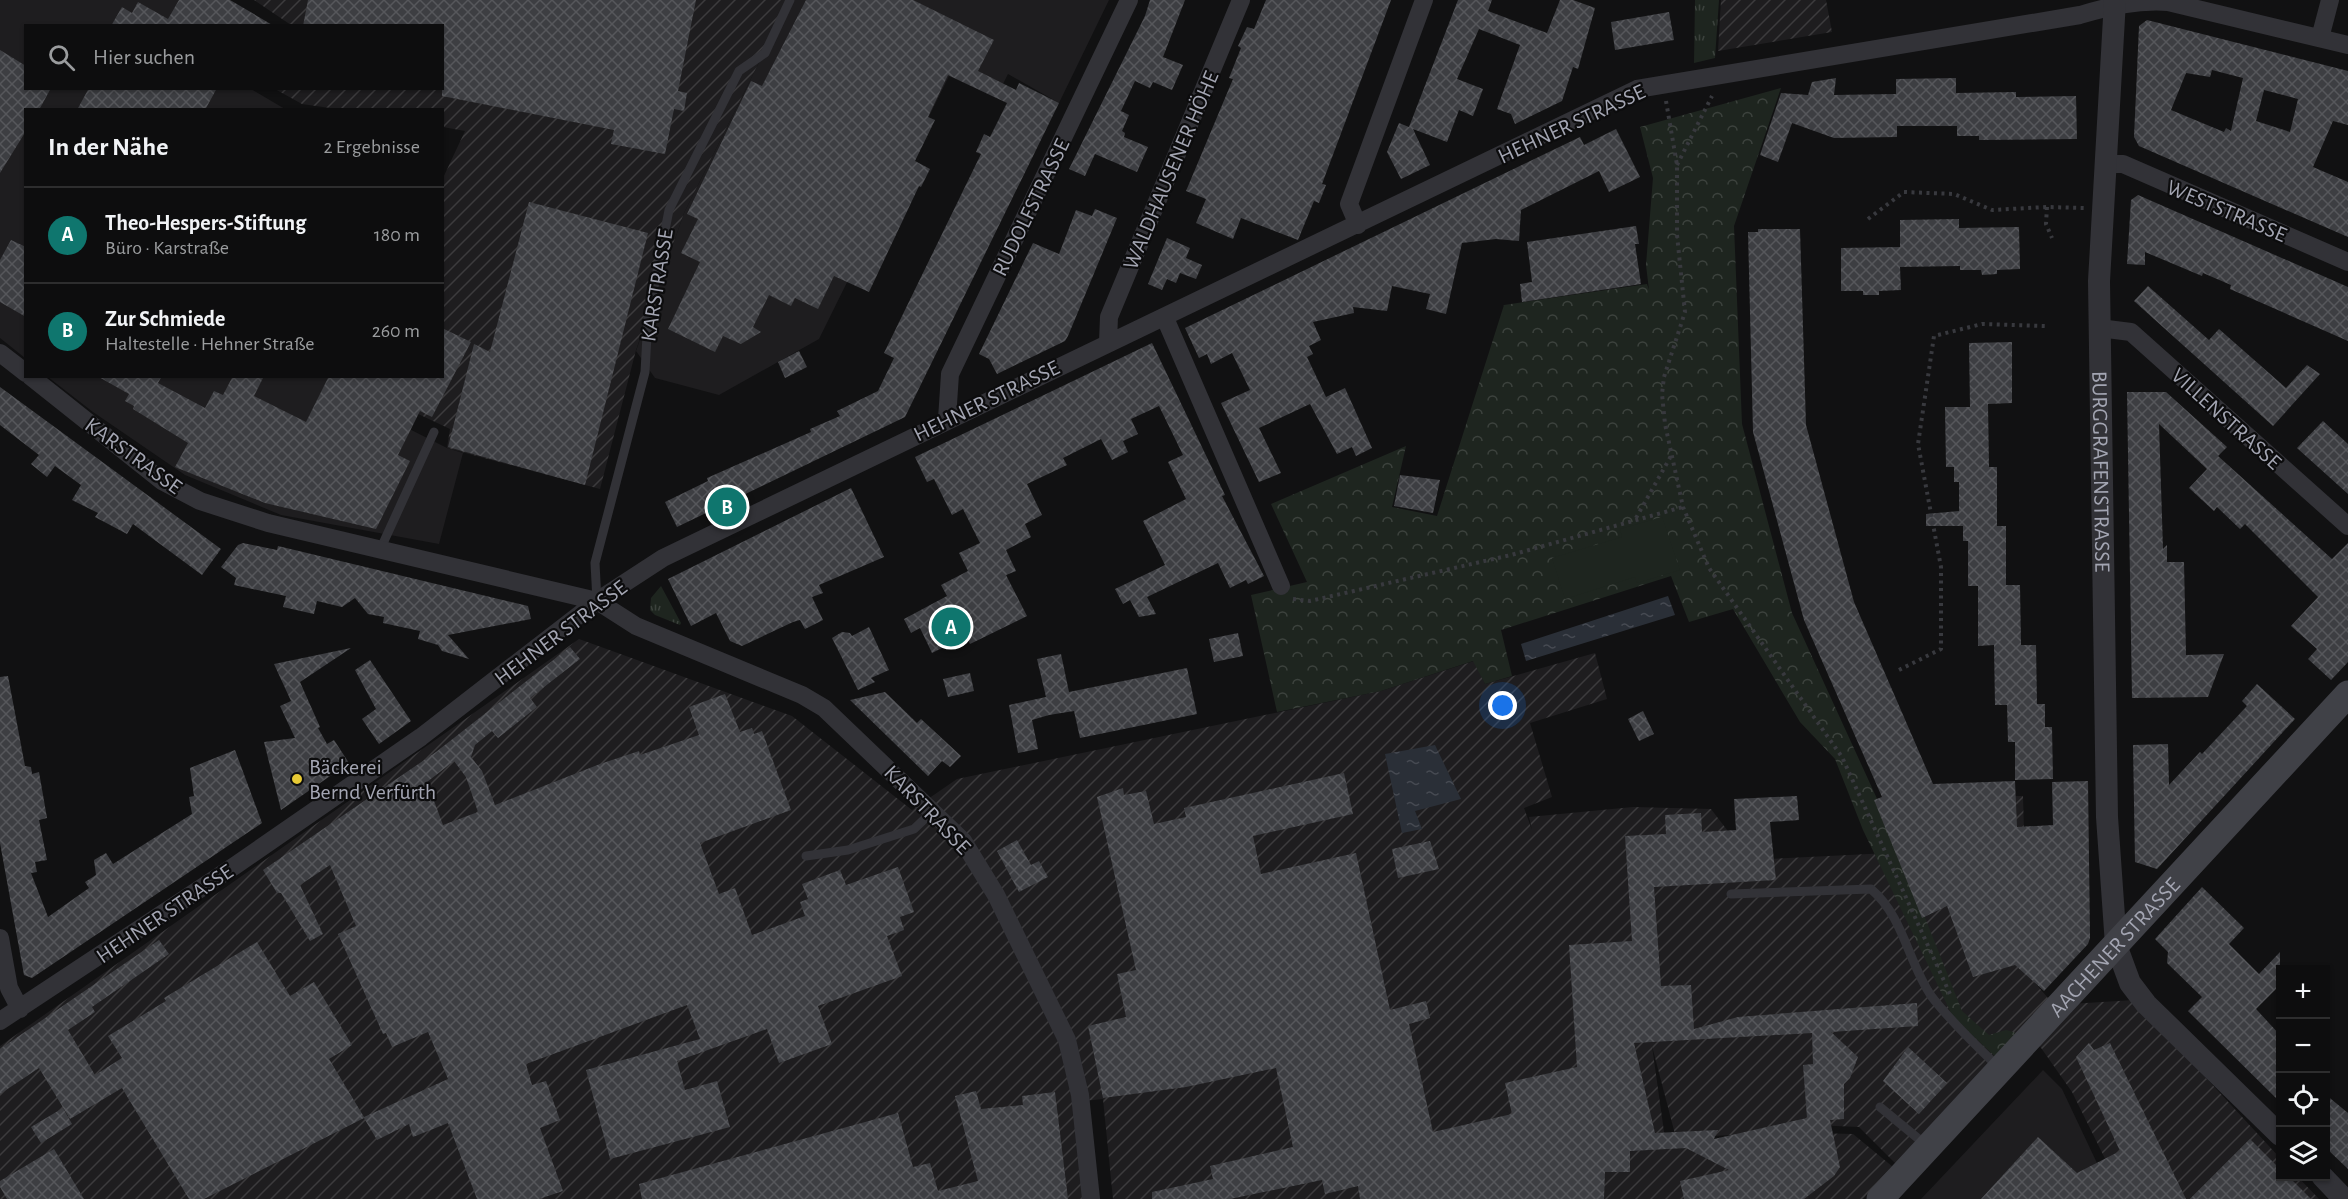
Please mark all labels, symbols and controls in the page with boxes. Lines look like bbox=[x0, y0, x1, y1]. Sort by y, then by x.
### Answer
search box bbox=[24, 24, 444, 90]
icon: search bbox=[45, 41, 78, 74]
text: Hier suchen bbox=[93, 46, 195, 68]
street label: WALDHAUSENER HÖHE bbox=[1119, 68, 1223, 273]
street label: HEHNER STRASSE bbox=[1495, 80, 1649, 168]
text: In der Nähe bbox=[48, 134, 168, 160]
street label: RUDOLFSTRASSE bbox=[988, 135, 1074, 279]
text: 2 Ergebnisse bbox=[323, 137, 420, 157]
street label: WESTSTRASSE bbox=[2163, 176, 2290, 246]
text: Theo-Hespers-Stiftung bbox=[105, 212, 306, 234]
text: A bbox=[62, 225, 74, 245]
text: 180 m bbox=[374, 225, 420, 245]
street label: KARSTRASSE bbox=[637, 227, 677, 343]
text: Büro · Karstraße bbox=[105, 238, 229, 258]
text: Zur Schmiede bbox=[105, 308, 226, 330]
text: B bbox=[62, 321, 73, 341]
text: 260 m bbox=[372, 321, 420, 341]
text: Haltestelle · Hehner Straße bbox=[105, 334, 314, 354]
street label: HEHNER STRASSE bbox=[910, 356, 1063, 446]
street label: VILLENSTRASSE bbox=[2167, 364, 2286, 474]
street label: BURGGRAFENSTRASSE bbox=[2088, 371, 2113, 573]
street label: KARSTRASSE bbox=[81, 413, 186, 498]
pin: B bbox=[708, 484, 746, 530]
street label: HEHNER STRASSE bbox=[490, 576, 631, 690]
pin: A bbox=[932, 604, 970, 650]
your location bbox=[1488, 691, 1517, 720]
place label: Bäckerei Bernd Verfürth bbox=[309, 756, 436, 803]
street label: KARSTRASSE bbox=[880, 761, 975, 859]
marker: Bäckerei Bernd Verfürth bbox=[290, 772, 304, 786]
street label: HEHNER STRASSE bbox=[92, 860, 237, 967]
street label: AACHENER STRASSE bbox=[2045, 873, 2184, 1021]
map controls bbox=[2276, 965, 2330, 1181]
button: + bbox=[2276, 965, 2330, 1019]
button: − bbox=[2276, 1019, 2330, 1073]
button: locate bbox=[2276, 1073, 2330, 1127]
button: layers bbox=[2276, 1127, 2330, 1181]

